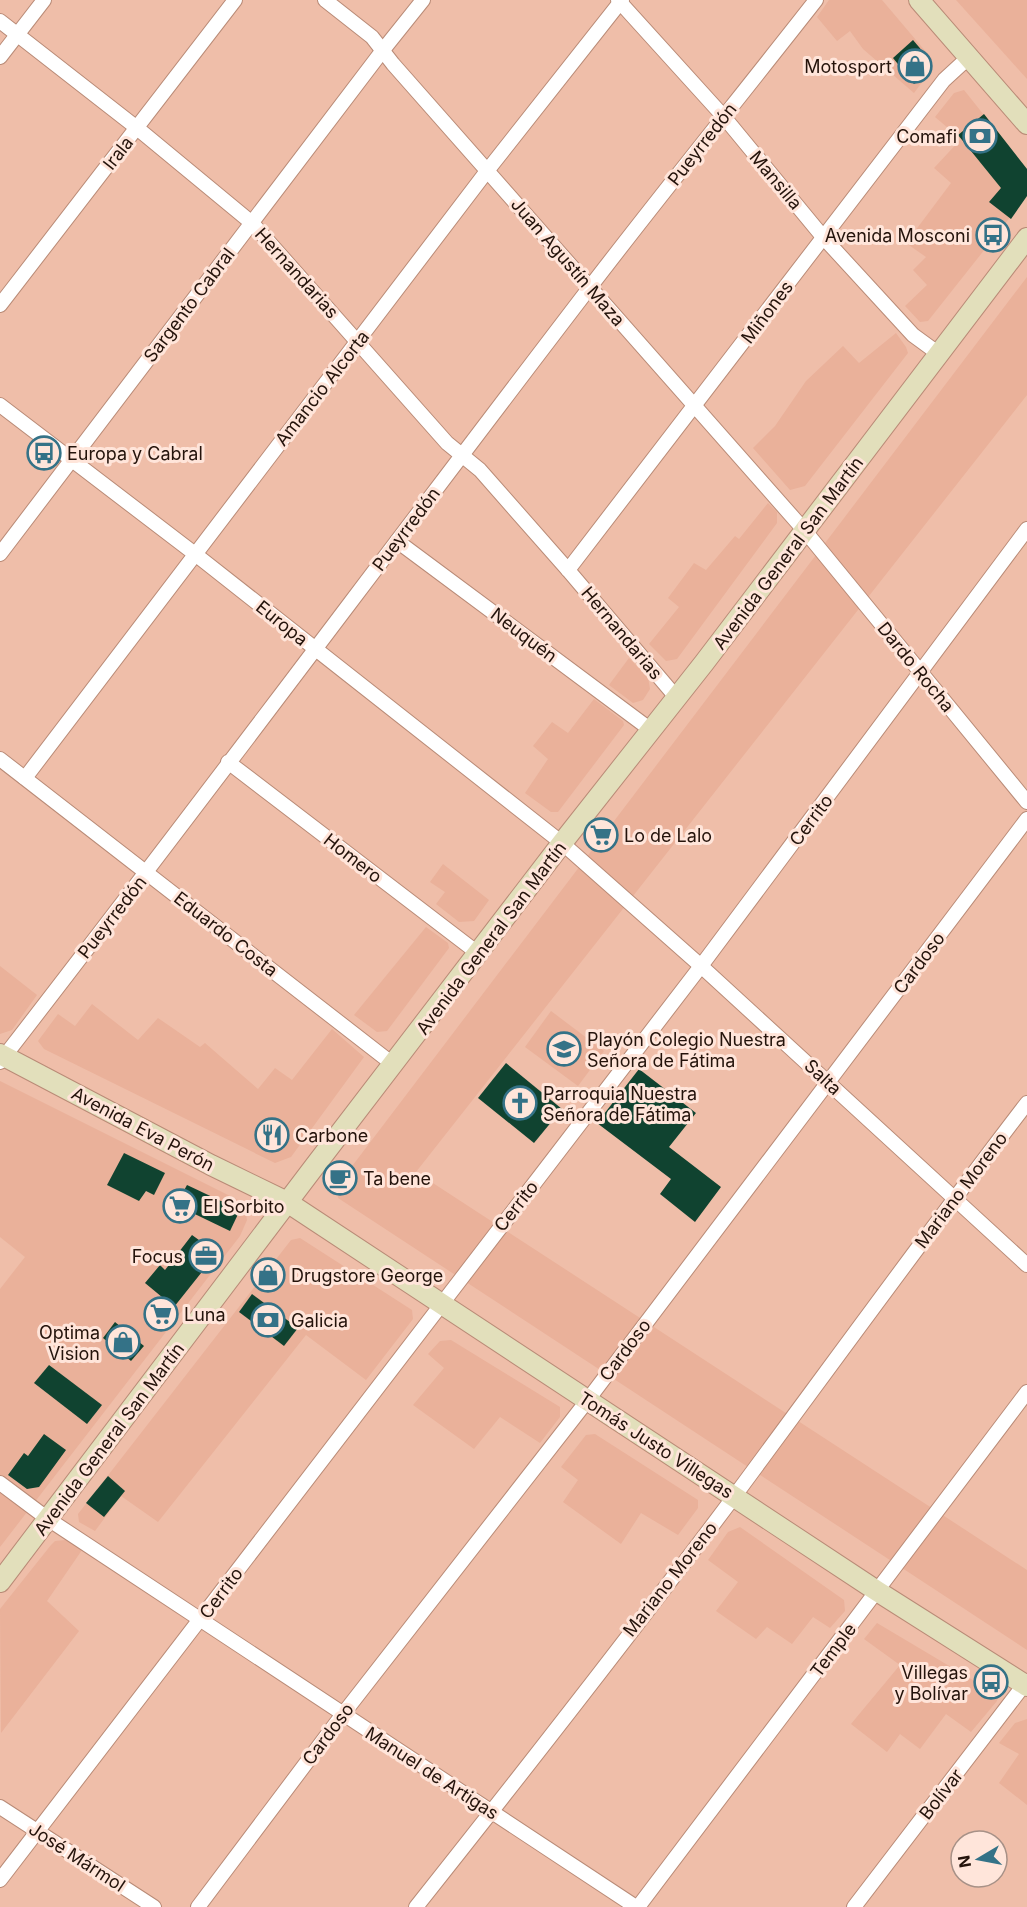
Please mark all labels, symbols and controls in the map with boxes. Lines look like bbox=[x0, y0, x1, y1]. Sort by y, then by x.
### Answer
shop icon: Motosport bbox=[897, 48, 933, 84]
place label: Motosport bbox=[804, 56, 892, 77]
street label: Pueyrredón bbox=[663, 99, 741, 189]
bank icon: Comafi bbox=[962, 118, 998, 154]
place label: Comafi bbox=[896, 126, 957, 147]
street label: Irala bbox=[99, 132, 137, 174]
street label: Mansilla bbox=[746, 147, 806, 213]
street label: Juan Agustín Maza bbox=[507, 194, 629, 330]
bus stop icon: Avenida Mosconi bbox=[975, 217, 1011, 253]
street label: Hernandarias bbox=[251, 223, 343, 323]
place label: Avenida Mosconi bbox=[825, 225, 970, 246]
street label: Sargento Cabral bbox=[139, 244, 239, 366]
street label: Miñones bbox=[737, 277, 797, 347]
street label: Amancio Alcorta bbox=[270, 326, 374, 450]
bus stop icon: Europa y Cabral bbox=[26, 435, 62, 471]
place label: Europa y Cabral bbox=[67, 443, 203, 464]
street label: Avenida General San Martín bbox=[709, 453, 867, 653]
street label: Pueyrredón bbox=[368, 483, 444, 575]
street label: Hernandarias bbox=[577, 582, 667, 684]
street label: Europa bbox=[252, 596, 312, 650]
street label: Neuquén bbox=[487, 603, 561, 667]
street label: Dardo Rocha bbox=[873, 618, 959, 716]
street label: Cerrito bbox=[785, 790, 837, 850]
supermarket icon: Lo de Lalo bbox=[583, 817, 619, 853]
place label: Lo de Lalo bbox=[624, 825, 712, 846]
street label: Homero bbox=[320, 829, 386, 887]
street label: Avenida General San Martín bbox=[412, 838, 570, 1038]
street label: Pueyrredón bbox=[73, 872, 151, 962]
street label: Eduardo Costa bbox=[170, 887, 282, 981]
street label: Cardoso bbox=[889, 928, 949, 998]
place label: Playón Colegio Nuestra Señora de Fátima bbox=[587, 1029, 786, 1071]
school or university icon: Playón Colegio Nuestra Señora de Fátima bbox=[546, 1031, 582, 1067]
street label: Salta bbox=[800, 1055, 846, 1099]
street label: Avenida Eva Perón bbox=[68, 1083, 218, 1175]
place label: Parroquia Nuestra Señora de Fátima bbox=[543, 1083, 697, 1125]
church icon: Parroquia Nuestra Señora de Fátima bbox=[502, 1085, 538, 1121]
restaurant icon: Carbone bbox=[254, 1117, 290, 1153]
place label: Carbone bbox=[295, 1125, 368, 1146]
street label: Mariano Moreno bbox=[911, 1128, 1011, 1252]
cafe icon: Ta bene bbox=[322, 1160, 358, 1196]
place label: Ta bene bbox=[363, 1168, 431, 1189]
street label: Cerrito bbox=[490, 1176, 542, 1236]
supermarket icon: El Sorbito bbox=[162, 1188, 198, 1224]
place label: El Sorbito bbox=[203, 1196, 285, 1217]
office icon: Focus bbox=[188, 1238, 224, 1274]
place label: Focus bbox=[132, 1246, 183, 1267]
shop icon: Drugstore George bbox=[250, 1257, 286, 1293]
place label: Drugstore George bbox=[291, 1265, 443, 1286]
supermarket icon: Luna bbox=[143, 1296, 179, 1332]
bank icon: Galicia bbox=[250, 1302, 286, 1338]
place label: Luna bbox=[184, 1304, 226, 1325]
place label: Galicia bbox=[291, 1310, 348, 1331]
street label: Cardoso bbox=[595, 1315, 655, 1385]
place label: Optima Vision bbox=[39, 1322, 100, 1364]
shop icon: Optima Vision bbox=[105, 1324, 141, 1360]
street label: Avenida General San Martín bbox=[30, 1339, 188, 1539]
street label: Tomás Justo Villegas bbox=[575, 1387, 737, 1503]
street label: Mariano Moreno bbox=[619, 1517, 721, 1641]
street label: Cerrito bbox=[195, 1563, 247, 1623]
street label: Temple bbox=[806, 1619, 860, 1681]
place label: Villegas y Bolívar bbox=[895, 1662, 968, 1704]
bus stop icon: Villegas y Bolívar bbox=[973, 1664, 1009, 1700]
street label: Cardoso bbox=[298, 1699, 358, 1769]
street label: Manuel de Artigas bbox=[361, 1722, 503, 1824]
street label: Bolívar bbox=[915, 1764, 967, 1823]
street label: José Mármol bbox=[25, 1818, 129, 1896]
north arrow bbox=[949, 1829, 1009, 1889]
text: N bbox=[953, 1854, 975, 1869]

